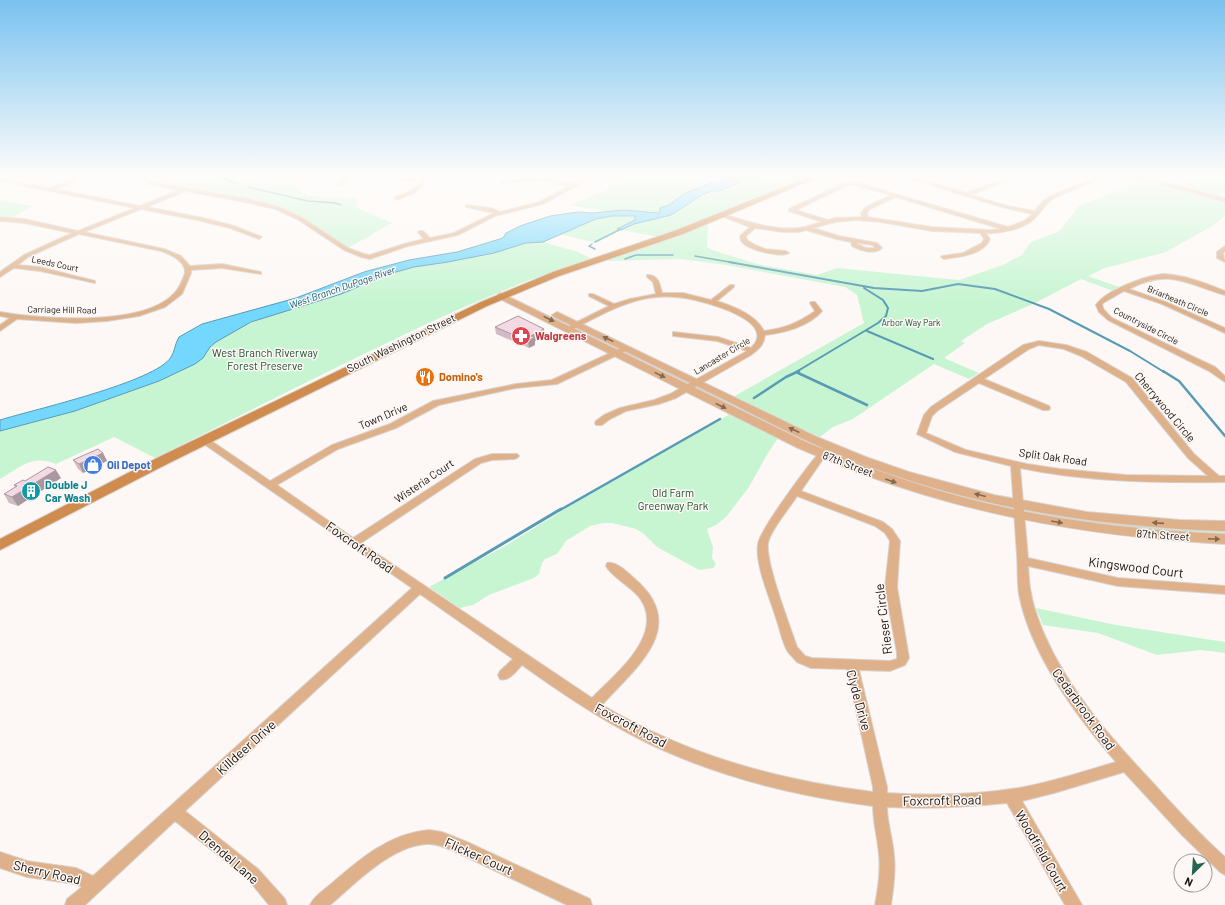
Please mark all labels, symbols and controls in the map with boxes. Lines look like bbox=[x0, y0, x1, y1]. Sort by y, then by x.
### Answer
street label: Leeds Court bbox=[31, 253, 80, 274]
water label: West Branch DuPage River bbox=[287, 263, 397, 311]
street label: Briarheath Circle bbox=[1146, 283, 1211, 319]
street label: Carriage Hill Road bbox=[27, 303, 97, 316]
street label: Countryside Circle bbox=[1112, 304, 1181, 347]
street label: South Washington Street bbox=[344, 311, 457, 374]
one-way arrow bbox=[543, 316, 554, 323]
park label: Arbor Way Park bbox=[881, 317, 941, 328]
pharmacy icon: Walgreens bbox=[510, 325, 532, 347]
place label: Walgreens bbox=[535, 329, 587, 342]
street label: Lancaster Circle bbox=[692, 334, 752, 377]
one-way arrow bbox=[602, 336, 614, 342]
park label: West Branch Riverway Forest Preserve bbox=[212, 346, 318, 372]
restaurant icon: Domino's bbox=[414, 366, 436, 388]
street label: Cherrywood Circle bbox=[1132, 369, 1198, 444]
place label: Domino's bbox=[439, 370, 483, 383]
one-way arrow bbox=[655, 372, 666, 378]
street label: Town Drive bbox=[356, 399, 409, 432]
one-way arrow bbox=[716, 402, 727, 409]
one-way arrow bbox=[789, 427, 800, 433]
street label: Split Oak Road bbox=[1018, 445, 1088, 468]
street label: 87th Street bbox=[821, 448, 875, 479]
shop icon: Oil Depot bbox=[82, 454, 104, 476]
street label: Wisteria Court bbox=[392, 456, 456, 505]
place label: Oil Depot bbox=[107, 458, 151, 471]
place label: Double J Car Wash bbox=[45, 478, 90, 504]
one-way arrow bbox=[886, 478, 898, 484]
building icon: Double J Car Wash bbox=[20, 480, 42, 502]
park label: Old Farm Greenway Park bbox=[638, 486, 709, 512]
one-way arrow bbox=[974, 492, 986, 498]
street label: Foxcroft Road bbox=[323, 518, 397, 576]
one-way arrow bbox=[1051, 519, 1063, 525]
one-way arrow bbox=[1152, 519, 1164, 526]
street label: 87th Street bbox=[1136, 526, 1190, 543]
one-way arrow bbox=[1208, 535, 1220, 542]
street label: Kingswood Court bbox=[1088, 553, 1184, 581]
street label: Rieser Circle bbox=[871, 583, 895, 655]
street label: Cedarbrook Road bbox=[1049, 665, 1119, 753]
street label: Clyde Drive bbox=[843, 668, 875, 732]
street label: Foxcroft Road bbox=[592, 699, 670, 751]
street label: Killdeer Drive bbox=[213, 716, 279, 778]
street label: Foxcroft Road bbox=[902, 791, 982, 809]
street label: Woodfield Court bbox=[1012, 808, 1072, 894]
street label: Drendel Lane bbox=[196, 827, 262, 887]
street label: Flicker Court bbox=[443, 834, 515, 878]
north arrow bbox=[1173, 853, 1213, 893]
street label: Sherry Road bbox=[12, 856, 82, 888]
text: N bbox=[1182, 875, 1195, 890]

